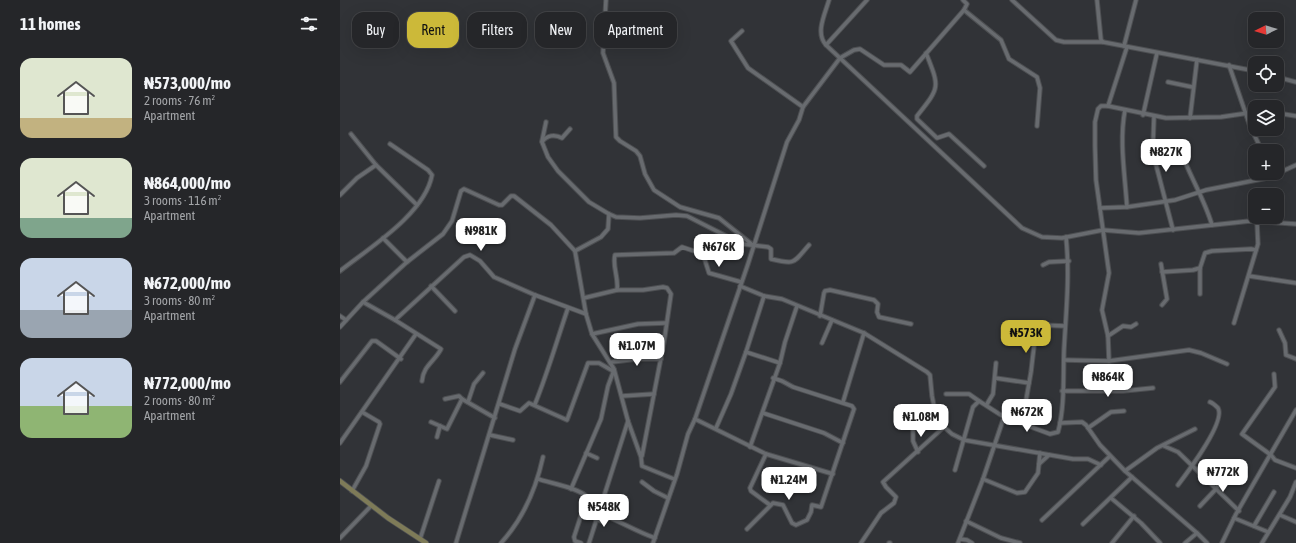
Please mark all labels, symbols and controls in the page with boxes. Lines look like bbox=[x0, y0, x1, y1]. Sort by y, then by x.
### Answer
chip: Buy bbox=[352, 12, 399, 48]
chip: Rent bbox=[407, 12, 459, 48]
chip: Filters bbox=[467, 12, 527, 48]
chip: New bbox=[535, 12, 586, 48]
chip: Apartment bbox=[594, 12, 677, 48]
north arrow bbox=[1248, 12, 1284, 48]
map controls bbox=[1248, 12, 1284, 224]
icon: filters bbox=[298, 13, 320, 35]
text: 11 homes bbox=[20, 14, 81, 34]
button: locate bbox=[1248, 56, 1284, 92]
text: ₦573,000/mo bbox=[144, 73, 231, 93]
icon: home bbox=[52, 74, 100, 122]
text: 2 rooms · 76 m² bbox=[144, 93, 215, 108]
button: layers bbox=[1248, 100, 1284, 136]
text: Apartment bbox=[144, 108, 195, 123]
pin: ₦827K bbox=[1138, 139, 1194, 173]
text: ₦827K bbox=[1150, 144, 1182, 159]
button: + bbox=[1248, 144, 1284, 180]
text: ₦864,000/mo bbox=[144, 173, 231, 193]
icon: home bbox=[52, 174, 100, 222]
button: − bbox=[1248, 188, 1284, 224]
text: 3 rooms · 116 m² bbox=[144, 193, 221, 208]
text: Apartment bbox=[144, 208, 195, 223]
pin: ₦981K bbox=[453, 218, 509, 252]
text: ₦981K bbox=[465, 223, 497, 238]
pin: ₦676K bbox=[691, 234, 747, 268]
text: ₦676K bbox=[703, 239, 735, 254]
text: ₦672,000/mo bbox=[144, 273, 231, 293]
icon: home bbox=[52, 274, 100, 322]
text: 3 rooms · 80 m² bbox=[144, 293, 215, 308]
text: Apartment bbox=[144, 308, 195, 323]
pin: ₦573K bbox=[998, 320, 1054, 354]
text: ₦573K bbox=[1010, 325, 1042, 340]
pin: ₦1.07M bbox=[604, 333, 670, 367]
text: ₦1.07M bbox=[618, 338, 656, 353]
pin: ₦864K bbox=[1080, 364, 1136, 398]
text: ₦864K bbox=[1092, 369, 1124, 384]
text: ₦772,000/mo bbox=[144, 373, 231, 393]
icon: home bbox=[52, 374, 100, 422]
text: 2 rooms · 80 m² bbox=[144, 393, 215, 408]
pin: ₦672K bbox=[999, 399, 1055, 433]
pin: ₦1.08M bbox=[888, 404, 954, 438]
text: ₦672K bbox=[1011, 404, 1043, 419]
text: Apartment bbox=[144, 408, 195, 423]
text: ₦1.08M bbox=[902, 409, 940, 424]
pin: ₦772K bbox=[1195, 459, 1251, 493]
text: ₦772K bbox=[1207, 464, 1239, 479]
pin: ₦1.24M bbox=[756, 467, 822, 501]
text: ₦1.24M bbox=[770, 472, 808, 487]
pin: ₦548K bbox=[576, 494, 632, 528]
text: ₦548K bbox=[588, 499, 620, 514]

